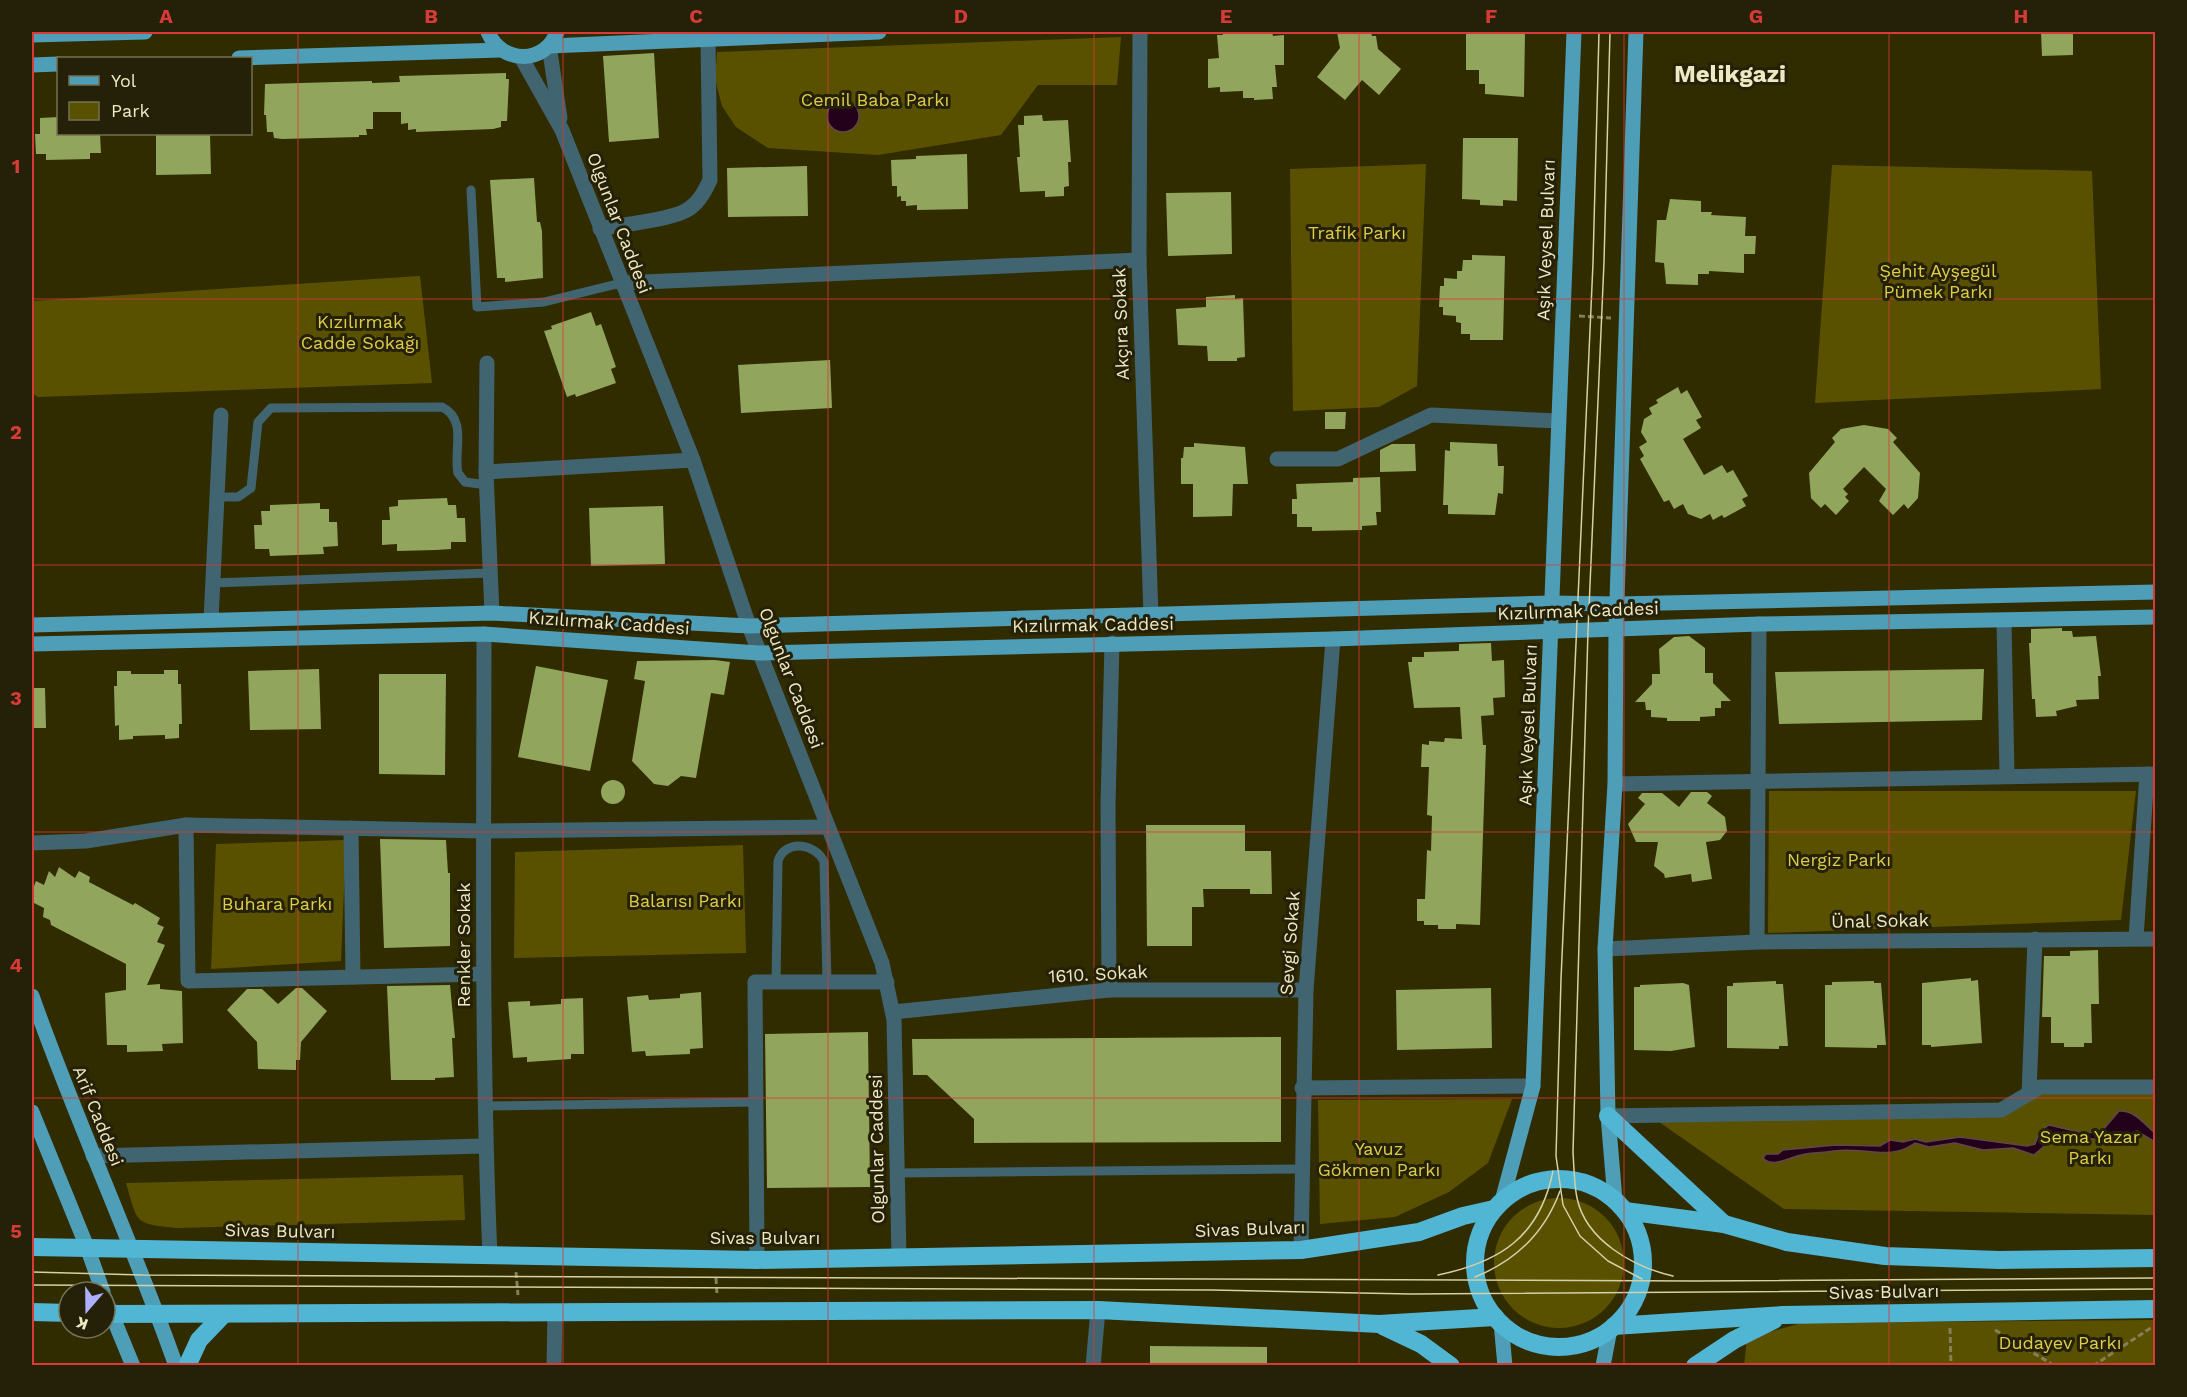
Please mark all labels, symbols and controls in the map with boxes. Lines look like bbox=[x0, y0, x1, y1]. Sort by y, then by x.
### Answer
text: A bbox=[159, 4, 173, 28]
text: B bbox=[424, 4, 438, 28]
text: C bbox=[689, 4, 703, 28]
text: D bbox=[954, 4, 968, 28]
text: E bbox=[1220, 4, 1232, 28]
text: F bbox=[1485, 4, 1497, 28]
text: G bbox=[1749, 4, 1763, 28]
text: H bbox=[2014, 4, 2028, 28]
legend bbox=[57, 57, 252, 135]
district label: Melikgazi bbox=[1674, 60, 1786, 88]
text: Yol bbox=[111, 70, 137, 91]
park label: Cemil Baba Parkı bbox=[801, 89, 949, 110]
text: Park bbox=[111, 100, 150, 121]
street label: Olgunlar Caddesi bbox=[583, 149, 656, 296]
text: 1 bbox=[12, 154, 20, 178]
street label: Aşık Veysel Bulvarı bbox=[1532, 159, 1559, 321]
park label: Trafik Parkı bbox=[1308, 222, 1406, 243]
park label: Şehit Ayşegül Pümek Parkı bbox=[1880, 260, 1997, 302]
street label: Akçıra Sokak bbox=[1108, 267, 1133, 381]
park label: Kızılırmak Cadde Sokağı bbox=[301, 311, 419, 353]
text: 2 bbox=[10, 420, 22, 444]
street label: Kızılırmak Caddesi bbox=[1497, 597, 1659, 624]
street label: Olgunlar Caddesi bbox=[755, 604, 828, 751]
street label: Kızılırmak Caddesi bbox=[528, 606, 690, 639]
street label: Kızılırmak Caddesi bbox=[1012, 613, 1174, 636]
street label: Aşık Veysel Bulvarı bbox=[1514, 644, 1541, 806]
text: 3 bbox=[10, 686, 22, 710]
park label: Nergiz Parkı bbox=[1787, 849, 1891, 870]
street label: Renkler Sokak bbox=[453, 882, 474, 1008]
park label: Balarısı Parkı bbox=[628, 890, 742, 911]
street label: Sevgi Sokak bbox=[1275, 890, 1304, 996]
park label: Buhara Parkı bbox=[222, 893, 332, 914]
street label: Ünal Sokak bbox=[1831, 909, 1929, 932]
text: 4 bbox=[10, 953, 23, 977]
street label: 1610. Sokak bbox=[1048, 960, 1148, 987]
street label: Arif Caddesi bbox=[69, 1063, 128, 1169]
street label: Olgunlar Caddesi bbox=[865, 1074, 888, 1224]
park label: Sema Yazar Parkı bbox=[2040, 1126, 2140, 1168]
park label: Yavuz Gökmen Parkı bbox=[1318, 1138, 1440, 1180]
street label: Sivas Bulvarı bbox=[1194, 1216, 1306, 1241]
text: 5 bbox=[10, 1219, 22, 1243]
street label: Sivas Bulvarı bbox=[225, 1219, 336, 1242]
street label: Sivas Bulvarı bbox=[710, 1227, 820, 1248]
north arrow bbox=[57, 1280, 117, 1340]
street label: Sivas Bulvarı bbox=[1828, 1280, 1939, 1303]
text: K bbox=[74, 1313, 91, 1334]
park label: Dudayev Parkı bbox=[1998, 1332, 2122, 1353]

